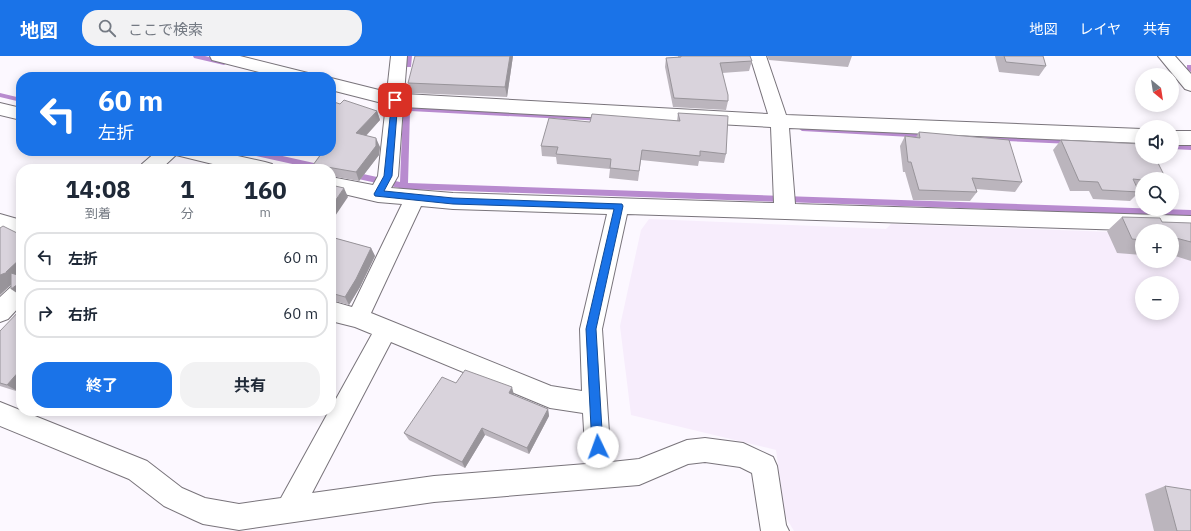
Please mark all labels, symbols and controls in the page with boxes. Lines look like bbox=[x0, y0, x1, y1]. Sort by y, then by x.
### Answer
search box bbox=[82, 10, 362, 46]
icon: search bbox=[96, 17, 118, 39]
text: 地図 bbox=[20, 18, 58, 42]
text: ここで検索 bbox=[128, 20, 203, 39]
text: 地図 bbox=[1029, 20, 1057, 38]
text: レイヤ bbox=[1079, 20, 1121, 38]
text: 共有 bbox=[1143, 20, 1171, 38]
north arrow bbox=[1135, 68, 1179, 112]
map controls bbox=[1135, 68, 1179, 320]
text: 60 m bbox=[98, 82, 163, 119]
pin bbox=[378, 83, 412, 117]
icon: left bbox=[32, 88, 84, 140]
icon: arrive bbox=[384, 89, 406, 111]
button: sound bbox=[1135, 120, 1179, 164]
text: 左折 bbox=[98, 121, 134, 144]
button: search bbox=[1135, 172, 1179, 216]
text: 14:08 bbox=[65, 173, 131, 205]
text: 1 bbox=[180, 173, 194, 205]
text: 160 bbox=[244, 174, 287, 206]
text: m bbox=[259, 204, 271, 221]
text: 到着 bbox=[85, 205, 111, 222]
text: 分 bbox=[181, 205, 194, 222]
button: + bbox=[1135, 224, 1179, 268]
icon: left bbox=[34, 246, 56, 268]
text: 60 m bbox=[283, 248, 318, 267]
text: 左折 bbox=[68, 249, 98, 268]
button: − bbox=[1135, 276, 1179, 320]
icon: right bbox=[34, 302, 56, 324]
text: 60 m bbox=[283, 304, 318, 323]
text: 右折 bbox=[68, 305, 98, 324]
button: 終了 bbox=[32, 362, 172, 408]
button: 共有 bbox=[180, 362, 320, 408]
position arrow bbox=[577, 426, 619, 468]

